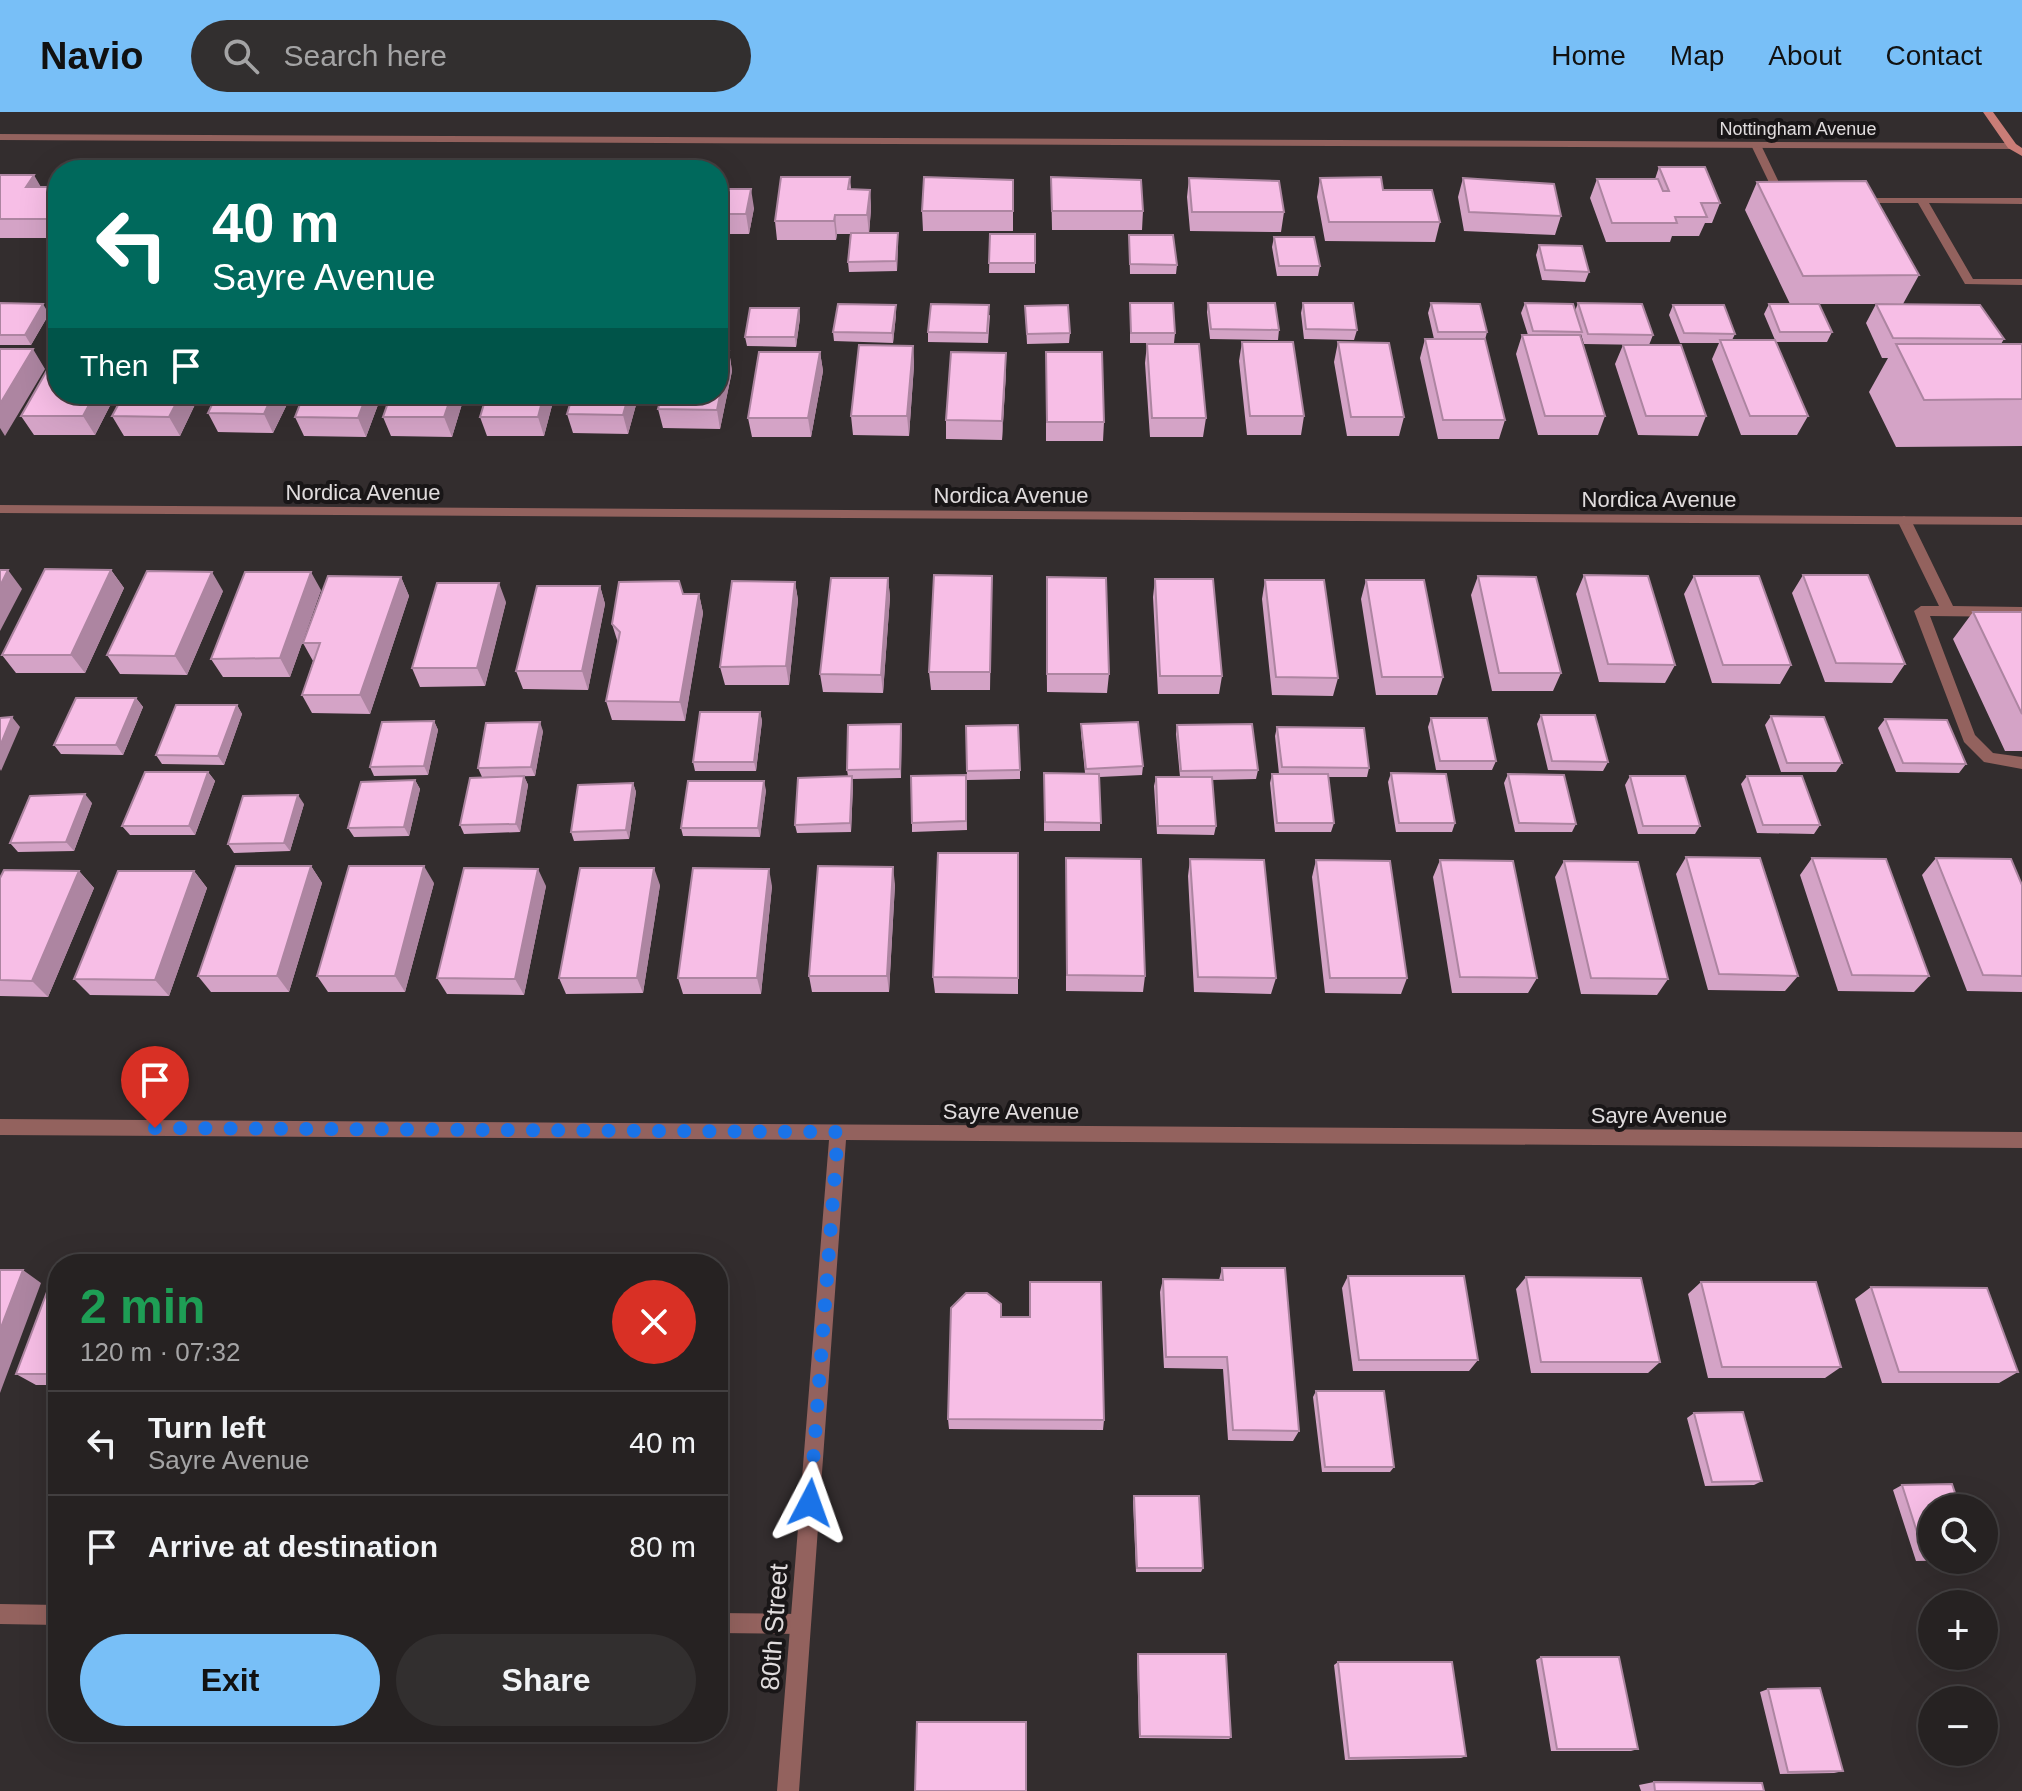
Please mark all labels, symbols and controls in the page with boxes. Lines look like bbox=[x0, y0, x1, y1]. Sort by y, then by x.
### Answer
search box bbox=[191, 20, 751, 92]
icon: search bbox=[219, 34, 263, 78]
text: Navio bbox=[40, 35, 143, 77]
text: Search here bbox=[283, 39, 447, 72]
text: Home bbox=[1551, 40, 1626, 71]
text: Map bbox=[1670, 40, 1724, 71]
text: About bbox=[1768, 40, 1842, 71]
text: Contact bbox=[1886, 40, 1982, 71]
street label: Nottingham Avenue bbox=[1720, 119, 1876, 139]
text: 40 m bbox=[212, 191, 340, 254]
icon: left bbox=[80, 192, 184, 296]
text: Sayre Avenue bbox=[212, 257, 436, 298]
icon: arrive bbox=[164, 344, 208, 388]
text: Then bbox=[80, 349, 148, 382]
street label: Nordica Avenue bbox=[286, 480, 440, 505]
street label: Nordica Avenue bbox=[934, 483, 1088, 508]
street label: Nordica Avenue bbox=[1582, 487, 1736, 512]
pin bbox=[121, 1046, 189, 1128]
icon: arrive bbox=[133, 1058, 177, 1102]
street label: Sayre Avenue bbox=[943, 1099, 1079, 1124]
street label: Sayre Avenue bbox=[1591, 1103, 1727, 1128]
text: 2 min bbox=[80, 1280, 205, 1333]
button: close bbox=[612, 1280, 696, 1364]
text: 120 m · 07:32 bbox=[80, 1337, 240, 1367]
text: Turn left bbox=[148, 1411, 266, 1444]
icon: left bbox=[80, 1421, 124, 1465]
text: 40 m bbox=[629, 1426, 696, 1459]
text: Sayre Avenue bbox=[148, 1445, 309, 1475]
position arrow bbox=[768, 1461, 852, 1545]
map controls bbox=[1918, 1494, 1998, 1766]
button: search bbox=[1918, 1494, 1998, 1574]
icon: arrive bbox=[80, 1525, 124, 1569]
text: Arrive at destination bbox=[148, 1530, 438, 1563]
text: 80 m bbox=[629, 1530, 696, 1563]
street label: 80th Street bbox=[755, 1562, 793, 1691]
button: + bbox=[1918, 1590, 1998, 1670]
button: Exit bbox=[80, 1634, 380, 1726]
button: Share bbox=[396, 1634, 696, 1726]
button: − bbox=[1918, 1686, 1998, 1766]

